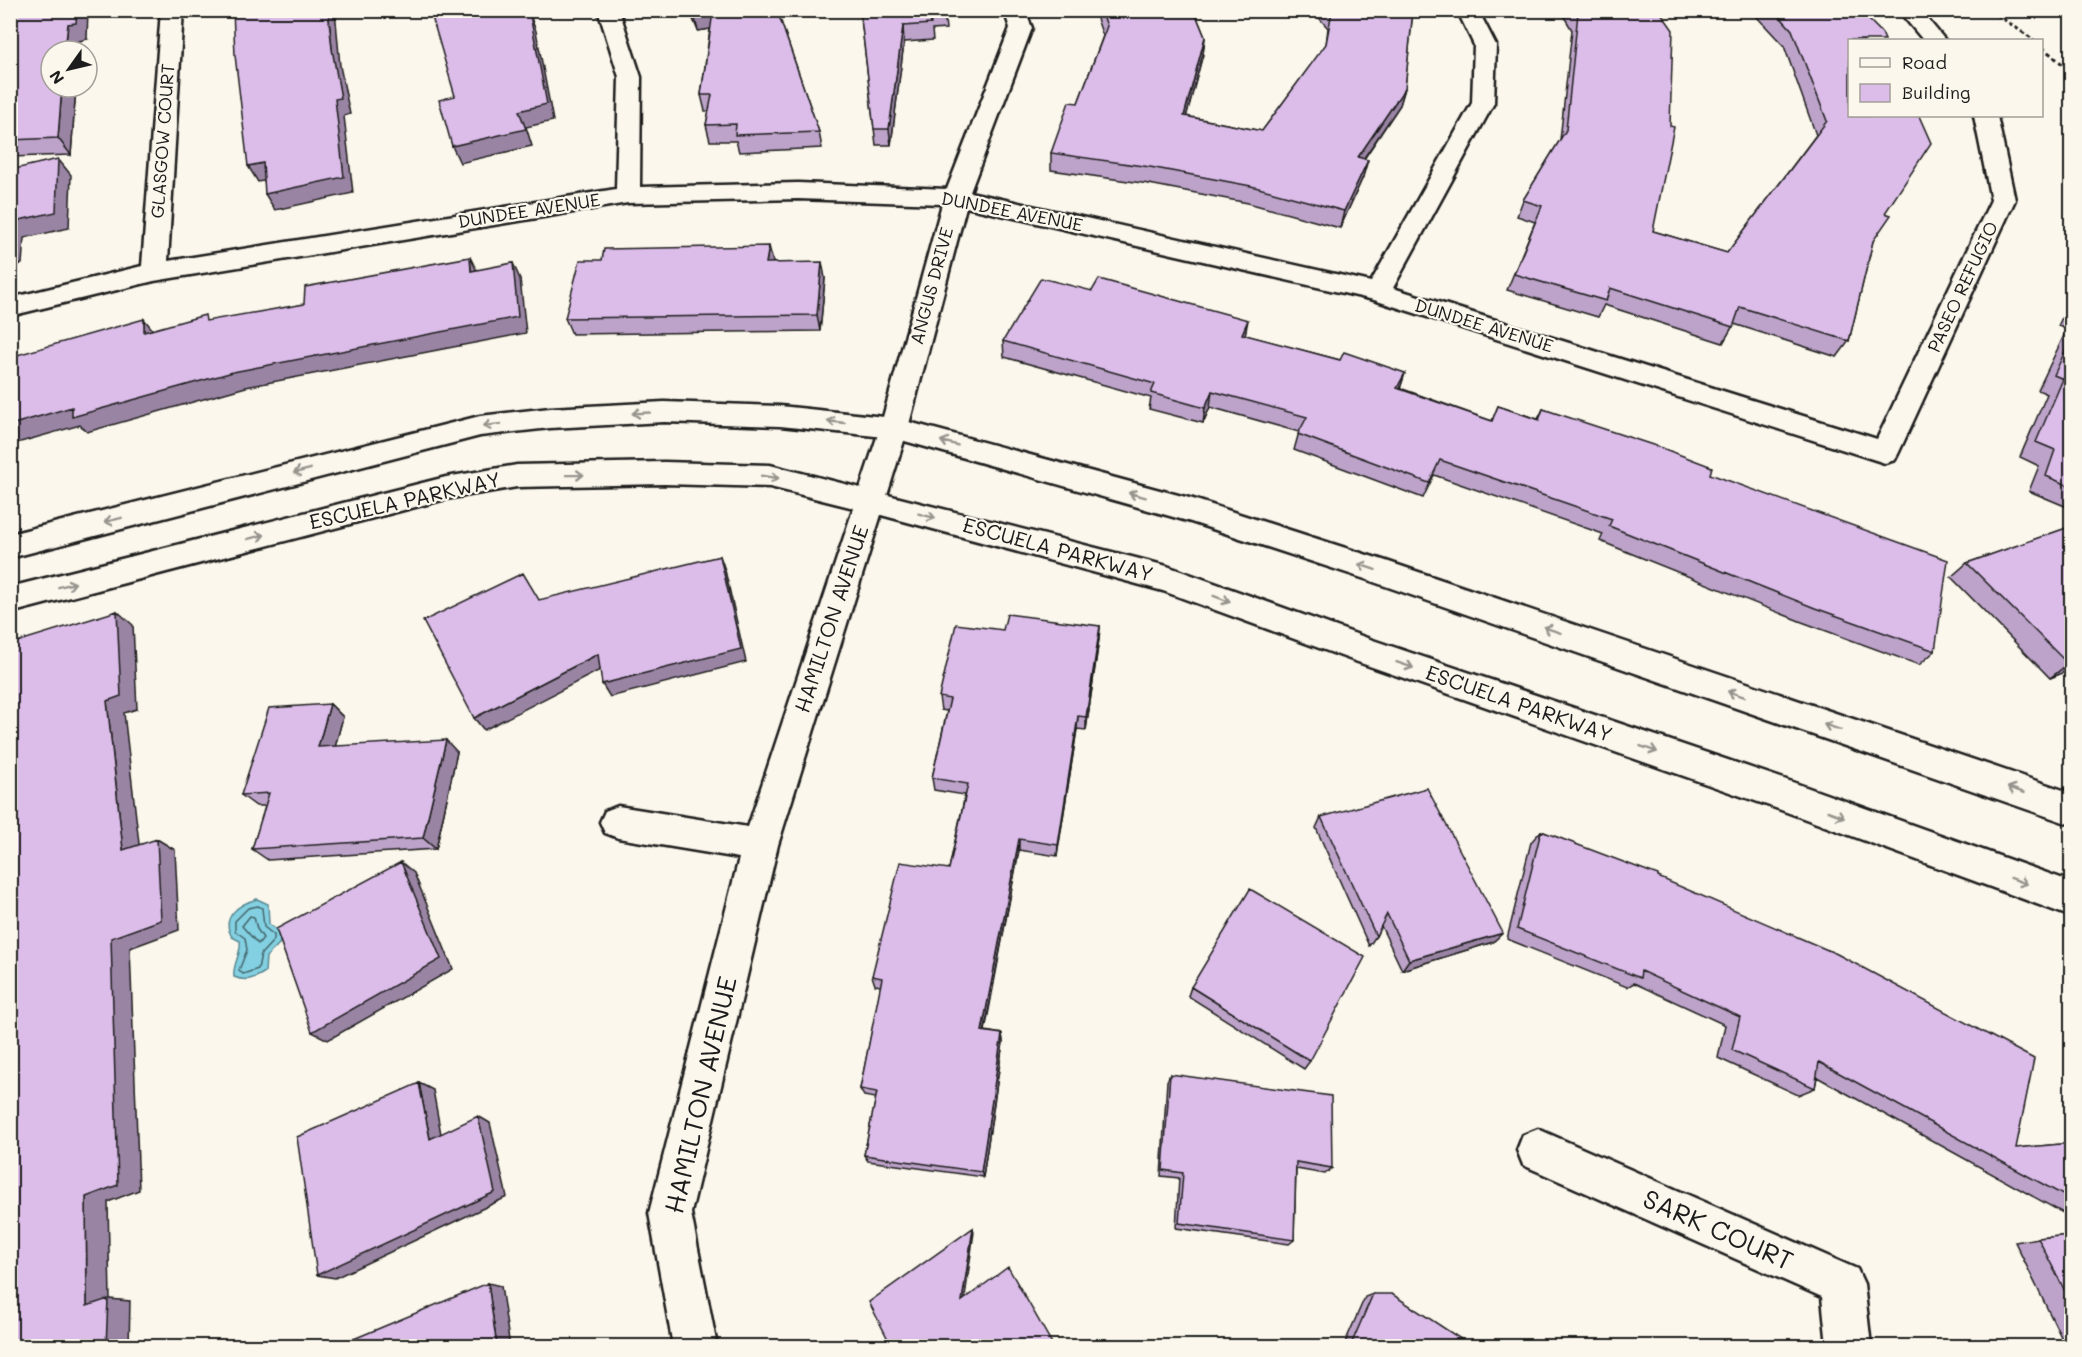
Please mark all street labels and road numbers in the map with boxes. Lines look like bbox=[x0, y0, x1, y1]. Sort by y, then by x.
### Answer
street label: GLASGOW COURT bbox=[145, 63, 179, 219]
street label: DUNDEE AVENUE bbox=[939, 186, 1085, 237]
street label: DUNDEE AVENUE bbox=[456, 187, 602, 233]
street label: PASEO REFUGIO bbox=[1921, 217, 2003, 356]
street label: ANGUS DRIVE bbox=[904, 224, 958, 347]
street label: DUNDEE AVENUE bbox=[1412, 293, 1556, 358]
street label: ESCUELA PARKWAY bbox=[306, 464, 503, 535]
street label: ESCUELA PARKWAY bbox=[960, 510, 1156, 587]
street label: HAMILTON AVENUE bbox=[788, 521, 874, 716]
street label: ESCUELA PARKWAY bbox=[1423, 658, 1616, 747]
street label: HAMILTON AVENUE bbox=[656, 973, 744, 1217]
street label: SARK COURT bbox=[1638, 1181, 1799, 1277]

